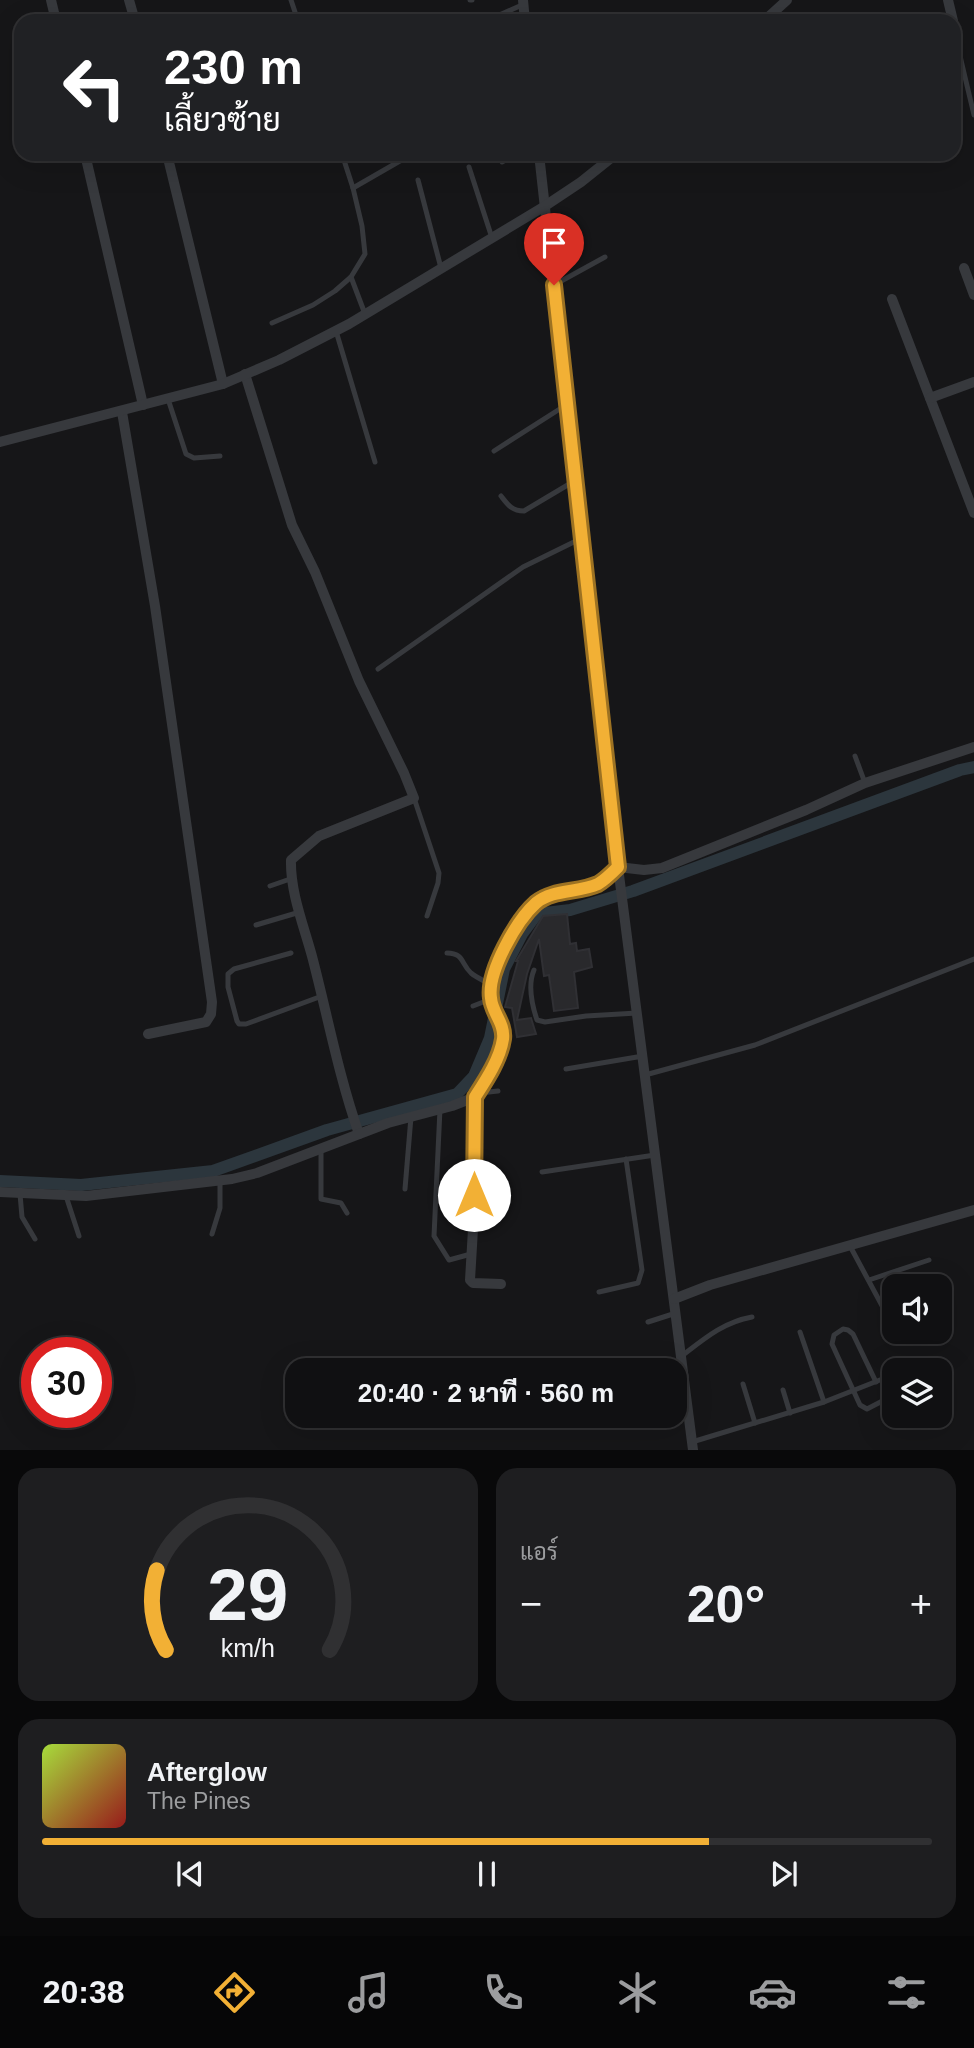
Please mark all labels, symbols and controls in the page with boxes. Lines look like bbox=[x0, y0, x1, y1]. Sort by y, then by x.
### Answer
text: 230 m bbox=[164, 40, 303, 94]
icon: left bbox=[49, 42, 140, 133]
text: เลี้ยวซ้าย bbox=[164, 102, 281, 138]
pin bbox=[524, 213, 584, 285]
icon: arrive bbox=[535, 224, 573, 262]
position arrow bbox=[437, 1158, 511, 1232]
map controls bbox=[882, 1274, 952, 1428]
button: sound bbox=[882, 1274, 952, 1344]
speed limit sign: 30 bbox=[21, 1337, 112, 1428]
button: layers bbox=[882, 1358, 952, 1428]
text: 20:40 · 2 นาที · 560 m bbox=[358, 1378, 614, 1408]
text: แอร์ bbox=[520, 1539, 558, 1565]
text: 29 bbox=[208, 1555, 288, 1636]
text: 20° bbox=[687, 1575, 765, 1633]
text: − bbox=[520, 1583, 542, 1625]
text: + bbox=[910, 1583, 932, 1625]
text: km/h bbox=[221, 1634, 275, 1662]
text: Afterglow bbox=[147, 1757, 267, 1787]
text: The Pines bbox=[147, 1788, 251, 1814]
icon: previous bbox=[171, 1855, 209, 1893]
icon: pause bbox=[468, 1855, 506, 1893]
icon: next bbox=[765, 1855, 803, 1893]
icon: directions bbox=[210, 1968, 259, 2017]
icon: music bbox=[344, 1968, 393, 2017]
icon: phone bbox=[479, 1968, 528, 2017]
icon: climate bbox=[613, 1968, 662, 2017]
icon: car bbox=[748, 1968, 797, 2017]
icon: filters bbox=[882, 1968, 931, 2017]
text: 20:38 bbox=[43, 1974, 125, 2010]

